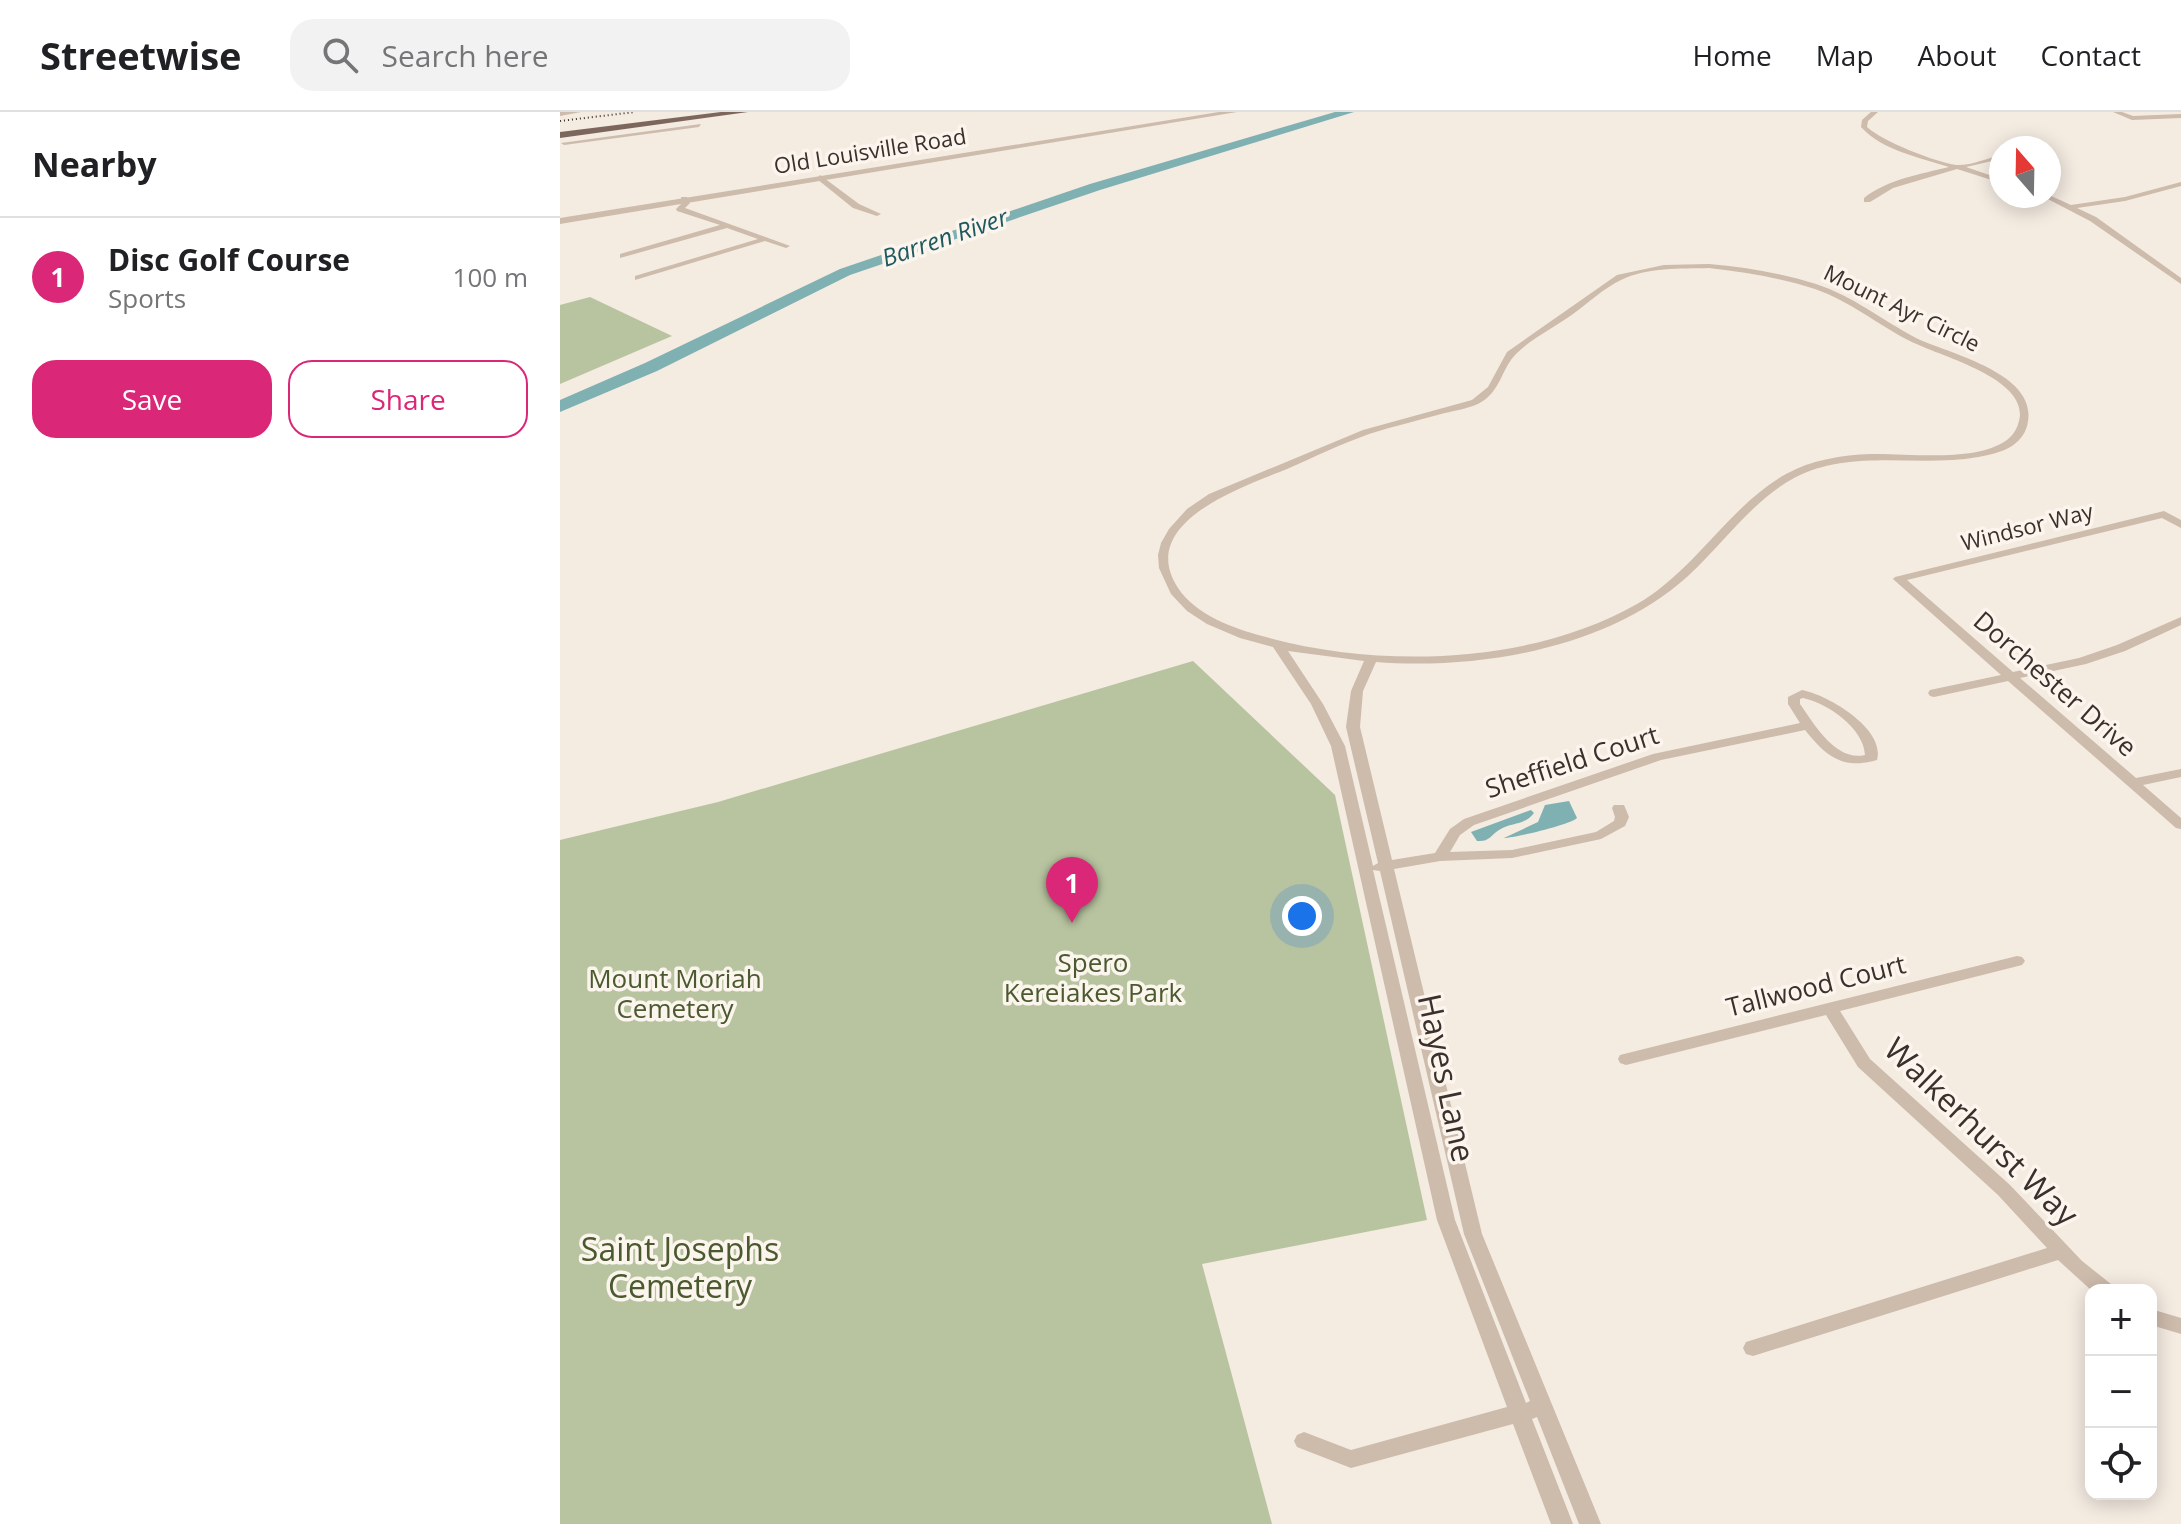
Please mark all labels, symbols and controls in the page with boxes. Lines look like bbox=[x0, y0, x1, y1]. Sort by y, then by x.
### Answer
search box bbox=[290, 19, 850, 91]
text: Streetwise bbox=[40, 29, 242, 81]
icon: search bbox=[318, 33, 362, 77]
text: Search here bbox=[382, 35, 549, 76]
text: Home bbox=[1693, 36, 1772, 74]
text: Map bbox=[1816, 36, 1874, 74]
text: About bbox=[1918, 36, 1996, 74]
text: Contact bbox=[2040, 36, 2141, 74]
street label: Old Louisville Road bbox=[772, 120, 968, 180]
north arrow bbox=[1989, 136, 2061, 208]
text: Nearby bbox=[32, 141, 157, 187]
water label: Barren River bbox=[877, 199, 1013, 274]
text: Disc Golf Course bbox=[108, 239, 350, 280]
street label: Mount Ayr Circle bbox=[1819, 256, 1985, 358]
text: 1 bbox=[51, 259, 65, 295]
text: 100 m bbox=[453, 259, 528, 295]
text: Sports bbox=[108, 280, 186, 316]
button: Save bbox=[32, 360, 272, 438]
button: Share bbox=[288, 360, 528, 438]
street label: Windsor Way bbox=[1958, 495, 2097, 557]
street label: Dorchester Drive bbox=[1966, 602, 2145, 764]
street label: Sheffield Court bbox=[1480, 716, 1663, 806]
pin: 1 bbox=[1046, 857, 1098, 923]
your location bbox=[1282, 896, 1322, 936]
park label: Spero Kereiakes Park bbox=[1004, 944, 1183, 1010]
street label: Tallwood Court bbox=[1722, 945, 1909, 1025]
park label: Mount Moriah Cemetery bbox=[588, 960, 762, 1026]
street label: Hayes Lane bbox=[1409, 990, 1486, 1166]
street label: Walkerhurst Way bbox=[1876, 1027, 2089, 1235]
park label: Saint Josephs Cemetery bbox=[581, 1227, 779, 1307]
map controls bbox=[2085, 1284, 2157, 1500]
button: + bbox=[2085, 1284, 2157, 1356]
button: − bbox=[2085, 1356, 2157, 1428]
button: locate bbox=[2085, 1428, 2157, 1500]

